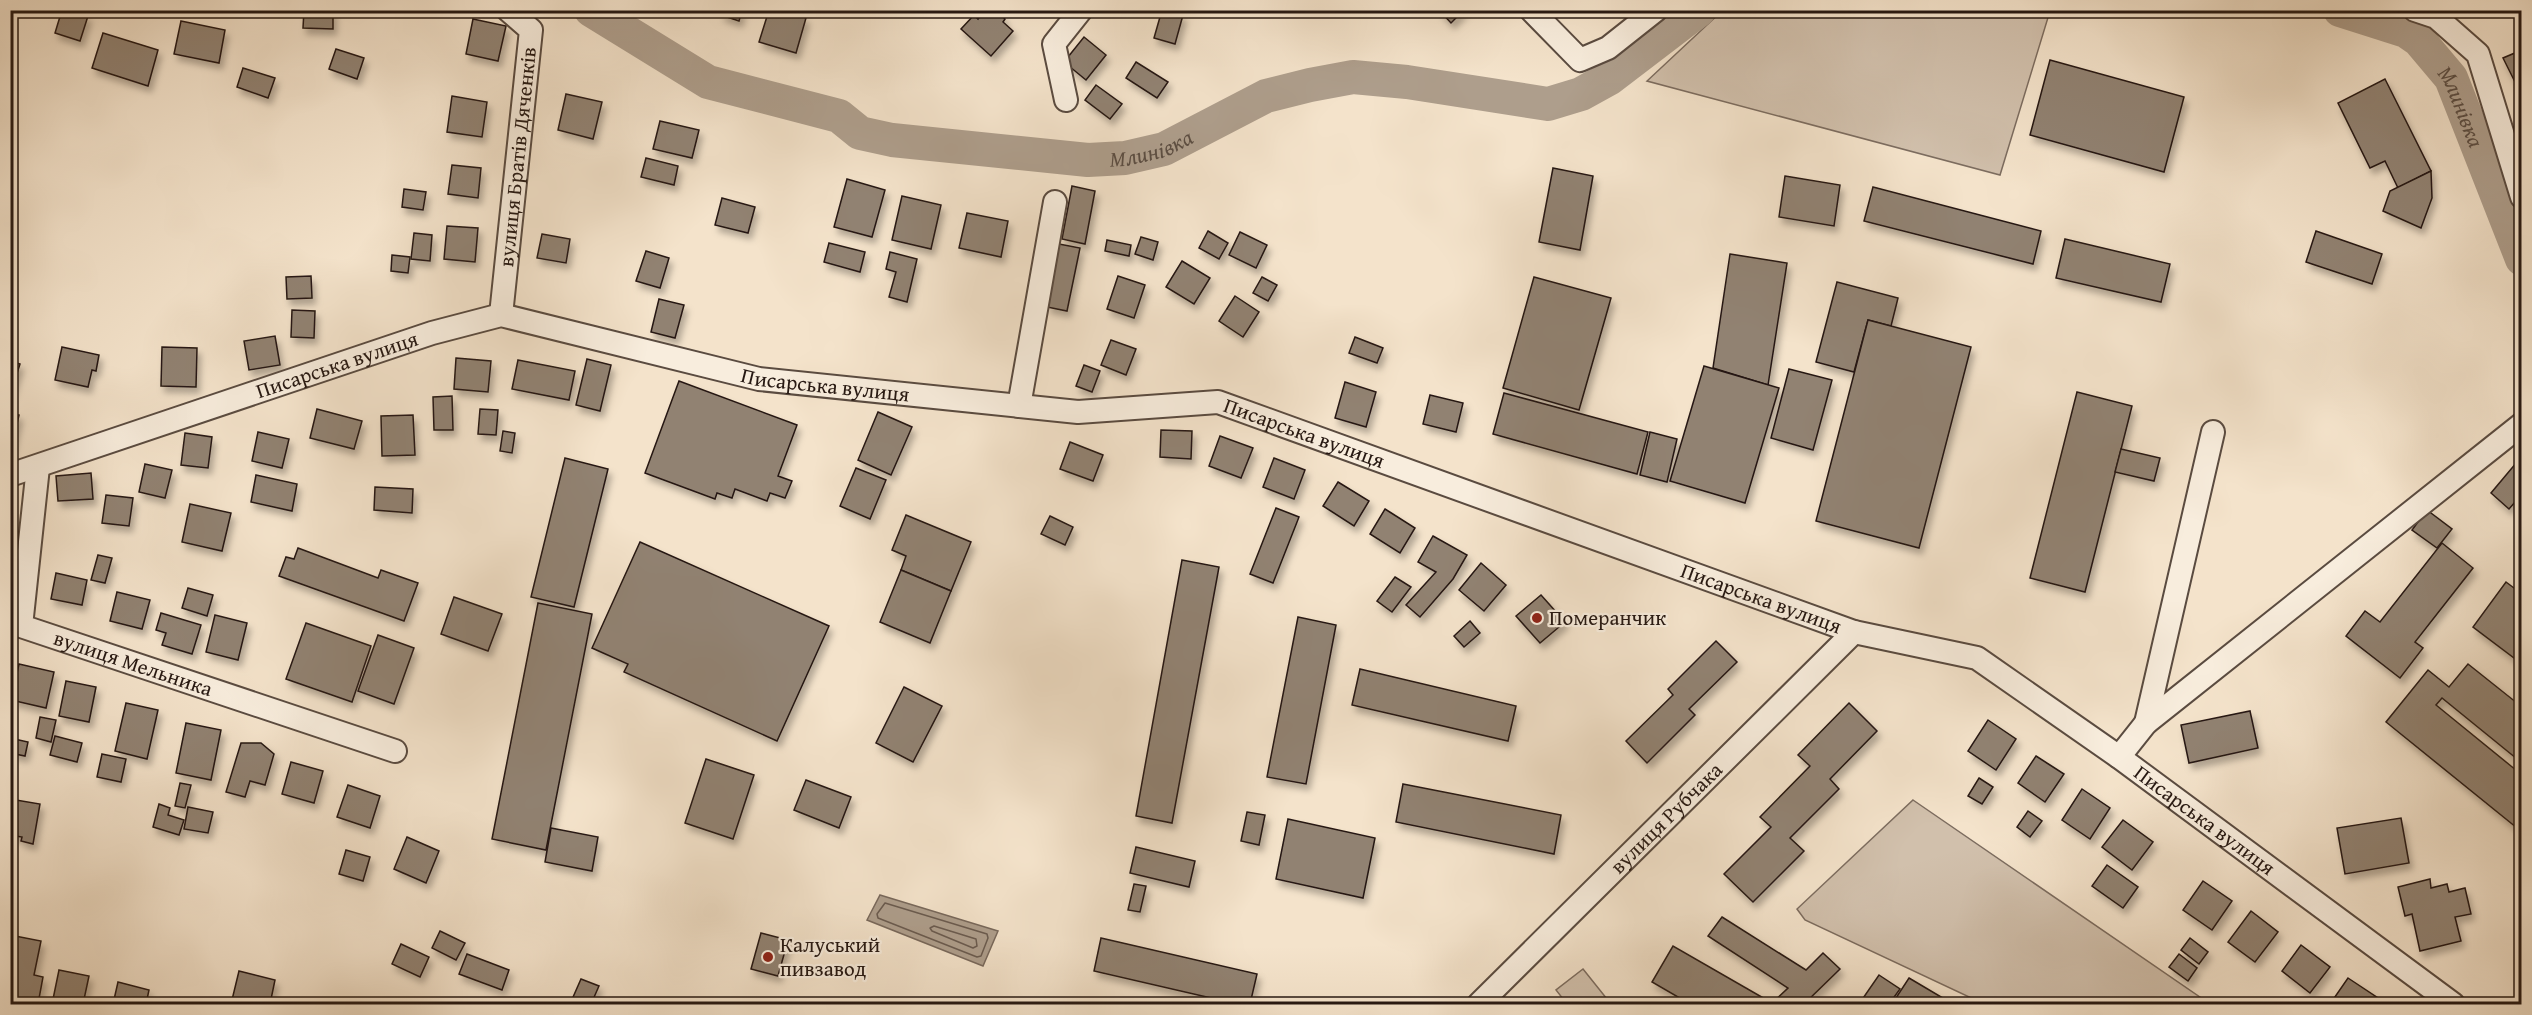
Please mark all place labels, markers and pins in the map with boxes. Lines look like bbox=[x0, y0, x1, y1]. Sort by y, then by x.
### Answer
place label: Померанчик bbox=[1549, 602, 1666, 633]
marker: Померанчик bbox=[1530, 611, 1544, 625]
place label: Калуський пивзавод bbox=[780, 929, 880, 984]
marker: Калуський пивзавод bbox=[761, 950, 775, 964]

